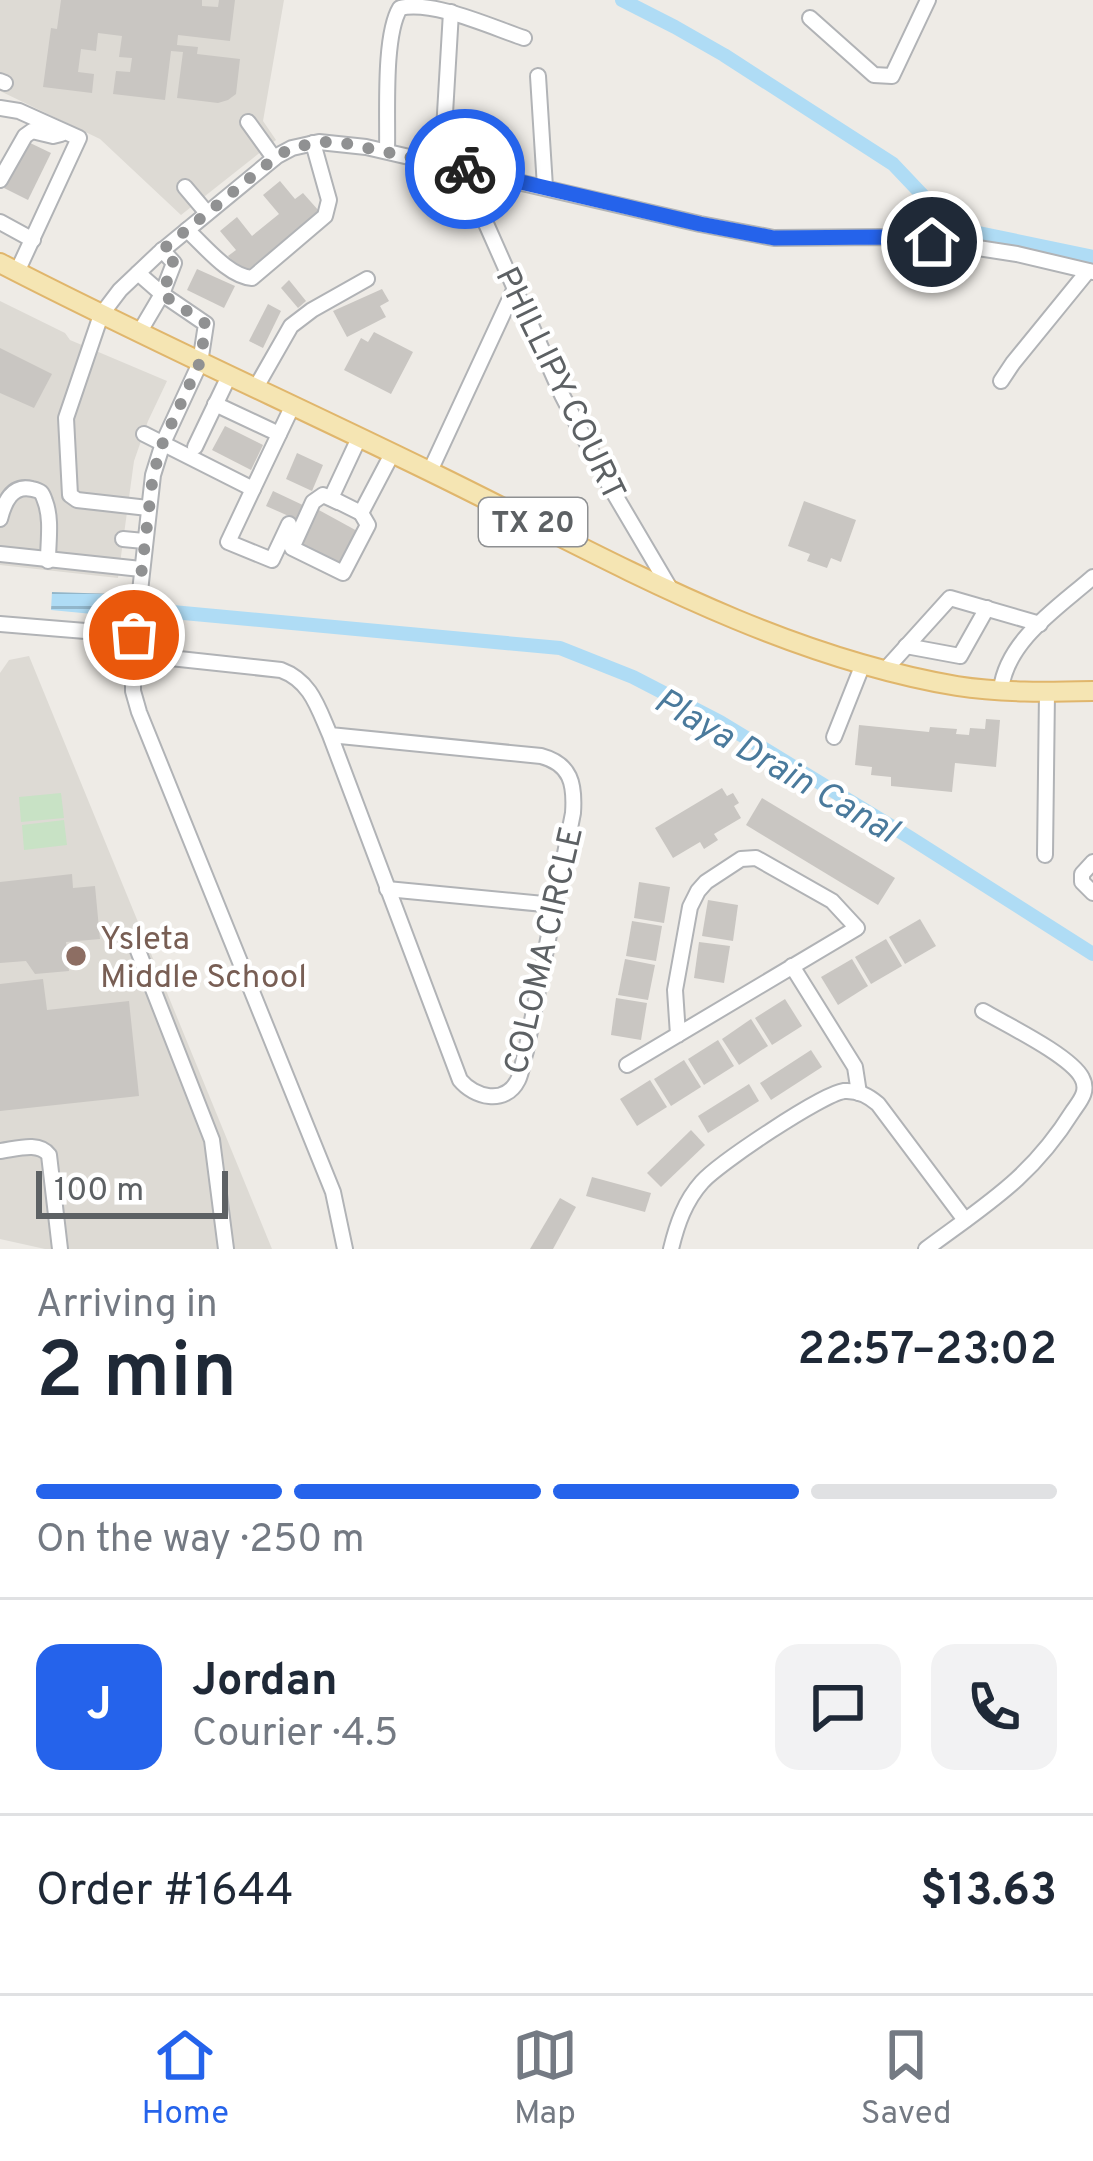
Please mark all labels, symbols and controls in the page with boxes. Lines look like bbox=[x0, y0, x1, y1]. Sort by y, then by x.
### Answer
courier bbox=[405, 109, 525, 229]
icon: bike bbox=[432, 136, 498, 202]
pin bbox=[881, 191, 983, 293]
icon: home bbox=[899, 209, 965, 275]
street label: PHILLIPY COURT bbox=[484, 261, 633, 508]
road number: TX 20 bbox=[479, 498, 587, 546]
pin bbox=[83, 584, 185, 686]
icon: bag bbox=[101, 602, 167, 668]
water label: Playa Drain Canal bbox=[645, 679, 906, 857]
street label: COLOMA CIRCLE bbox=[497, 823, 595, 1079]
place label: Ysleta Middle School bbox=[100, 920, 307, 1000]
marker: Ysleta Middle School bbox=[63, 943, 89, 969]
scale bar bbox=[36, 1165, 228, 1218]
text: 100 m bbox=[54, 1171, 144, 1213]
text: Arriving in bbox=[36, 1282, 218, 1331]
text: 22:57–23:02 bbox=[797, 1323, 1057, 1380]
text: 2 min bbox=[36, 1326, 237, 1425]
text: On the way · 250 m bbox=[36, 1517, 365, 1566]
button: chat bbox=[775, 1644, 901, 1770]
button: phone bbox=[931, 1644, 1057, 1770]
text: Jordan bbox=[192, 1654, 338, 1711]
text: J bbox=[86, 1678, 112, 1735]
text: Courier · 4.5 bbox=[192, 1711, 398, 1760]
text: Order #1644 bbox=[36, 1864, 294, 1921]
text: $13.63 bbox=[920, 1864, 1057, 1921]
tab: Home bbox=[141, 2022, 229, 2136]
tab: Map bbox=[512, 2022, 578, 2136]
tab: Saved bbox=[861, 2022, 952, 2136]

